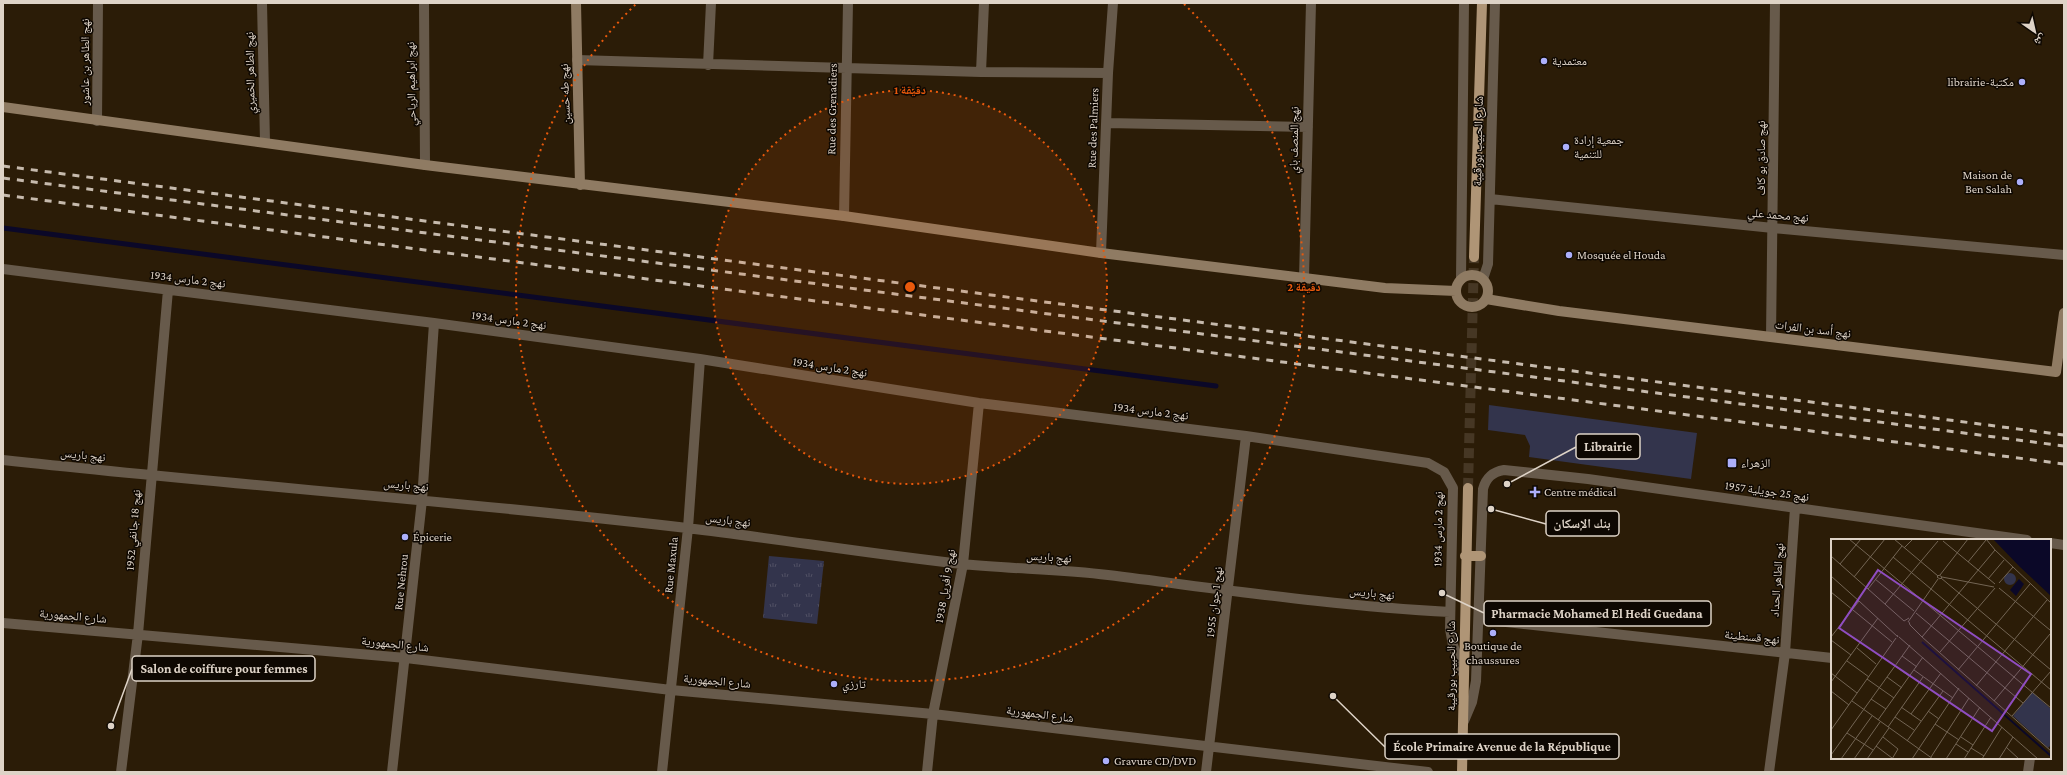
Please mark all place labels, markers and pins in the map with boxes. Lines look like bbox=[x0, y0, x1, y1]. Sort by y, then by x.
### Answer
place label: معتمدية bbox=[1552, 54, 1587, 68]
marker: معتمدية bbox=[1539, 56, 1549, 66]
place label: librairie-مكتبة bbox=[1947, 75, 2014, 89]
marker: librairie-مكتبة bbox=[2017, 77, 2027, 87]
place label: جمعية إرادة للتنمية bbox=[1574, 133, 1624, 161]
marker: جمعية إرادة للتنمية bbox=[1561, 142, 1571, 152]
place label: Maison de Ben Salah bbox=[1962, 168, 2013, 196]
marker: Maison de Ben Salah bbox=[2015, 177, 2025, 187]
place label: Mosquée el Houda bbox=[1577, 248, 1666, 262]
marker: Mosquée el Houda bbox=[1564, 250, 1574, 260]
centre of rings bbox=[903, 280, 917, 294]
callout: Librairie bbox=[1576, 434, 1640, 459]
place label: الزهراء bbox=[1741, 456, 1770, 470]
marker: الزهراء bbox=[1726, 457, 1738, 469]
place label: Centre médical bbox=[1544, 485, 1616, 499]
marker: Centre médical bbox=[1529, 486, 1541, 498]
callout: بنك الإسكان bbox=[1546, 511, 1619, 536]
place label: Épicerie bbox=[413, 530, 452, 544]
marker: Épicerie bbox=[400, 532, 410, 542]
callout: Pharmacie Mohamed El Hedi Guedana bbox=[1484, 601, 1711, 626]
marker: Boutique de chaussures bbox=[1488, 628, 1498, 638]
place label: Boutique de chaussures bbox=[1464, 639, 1522, 667]
callout: Salon de coiffure pour femmes bbox=[132, 656, 315, 681]
place label: تارزي bbox=[842, 677, 866, 694]
marker: تارزي bbox=[829, 679, 839, 689]
callout: École Primaire Avenue de la République bbox=[1385, 734, 1619, 759]
place label: Gravure CD/DVD bbox=[1114, 754, 1196, 768]
marker: Gravure CD/DVD bbox=[1101, 756, 1111, 766]

